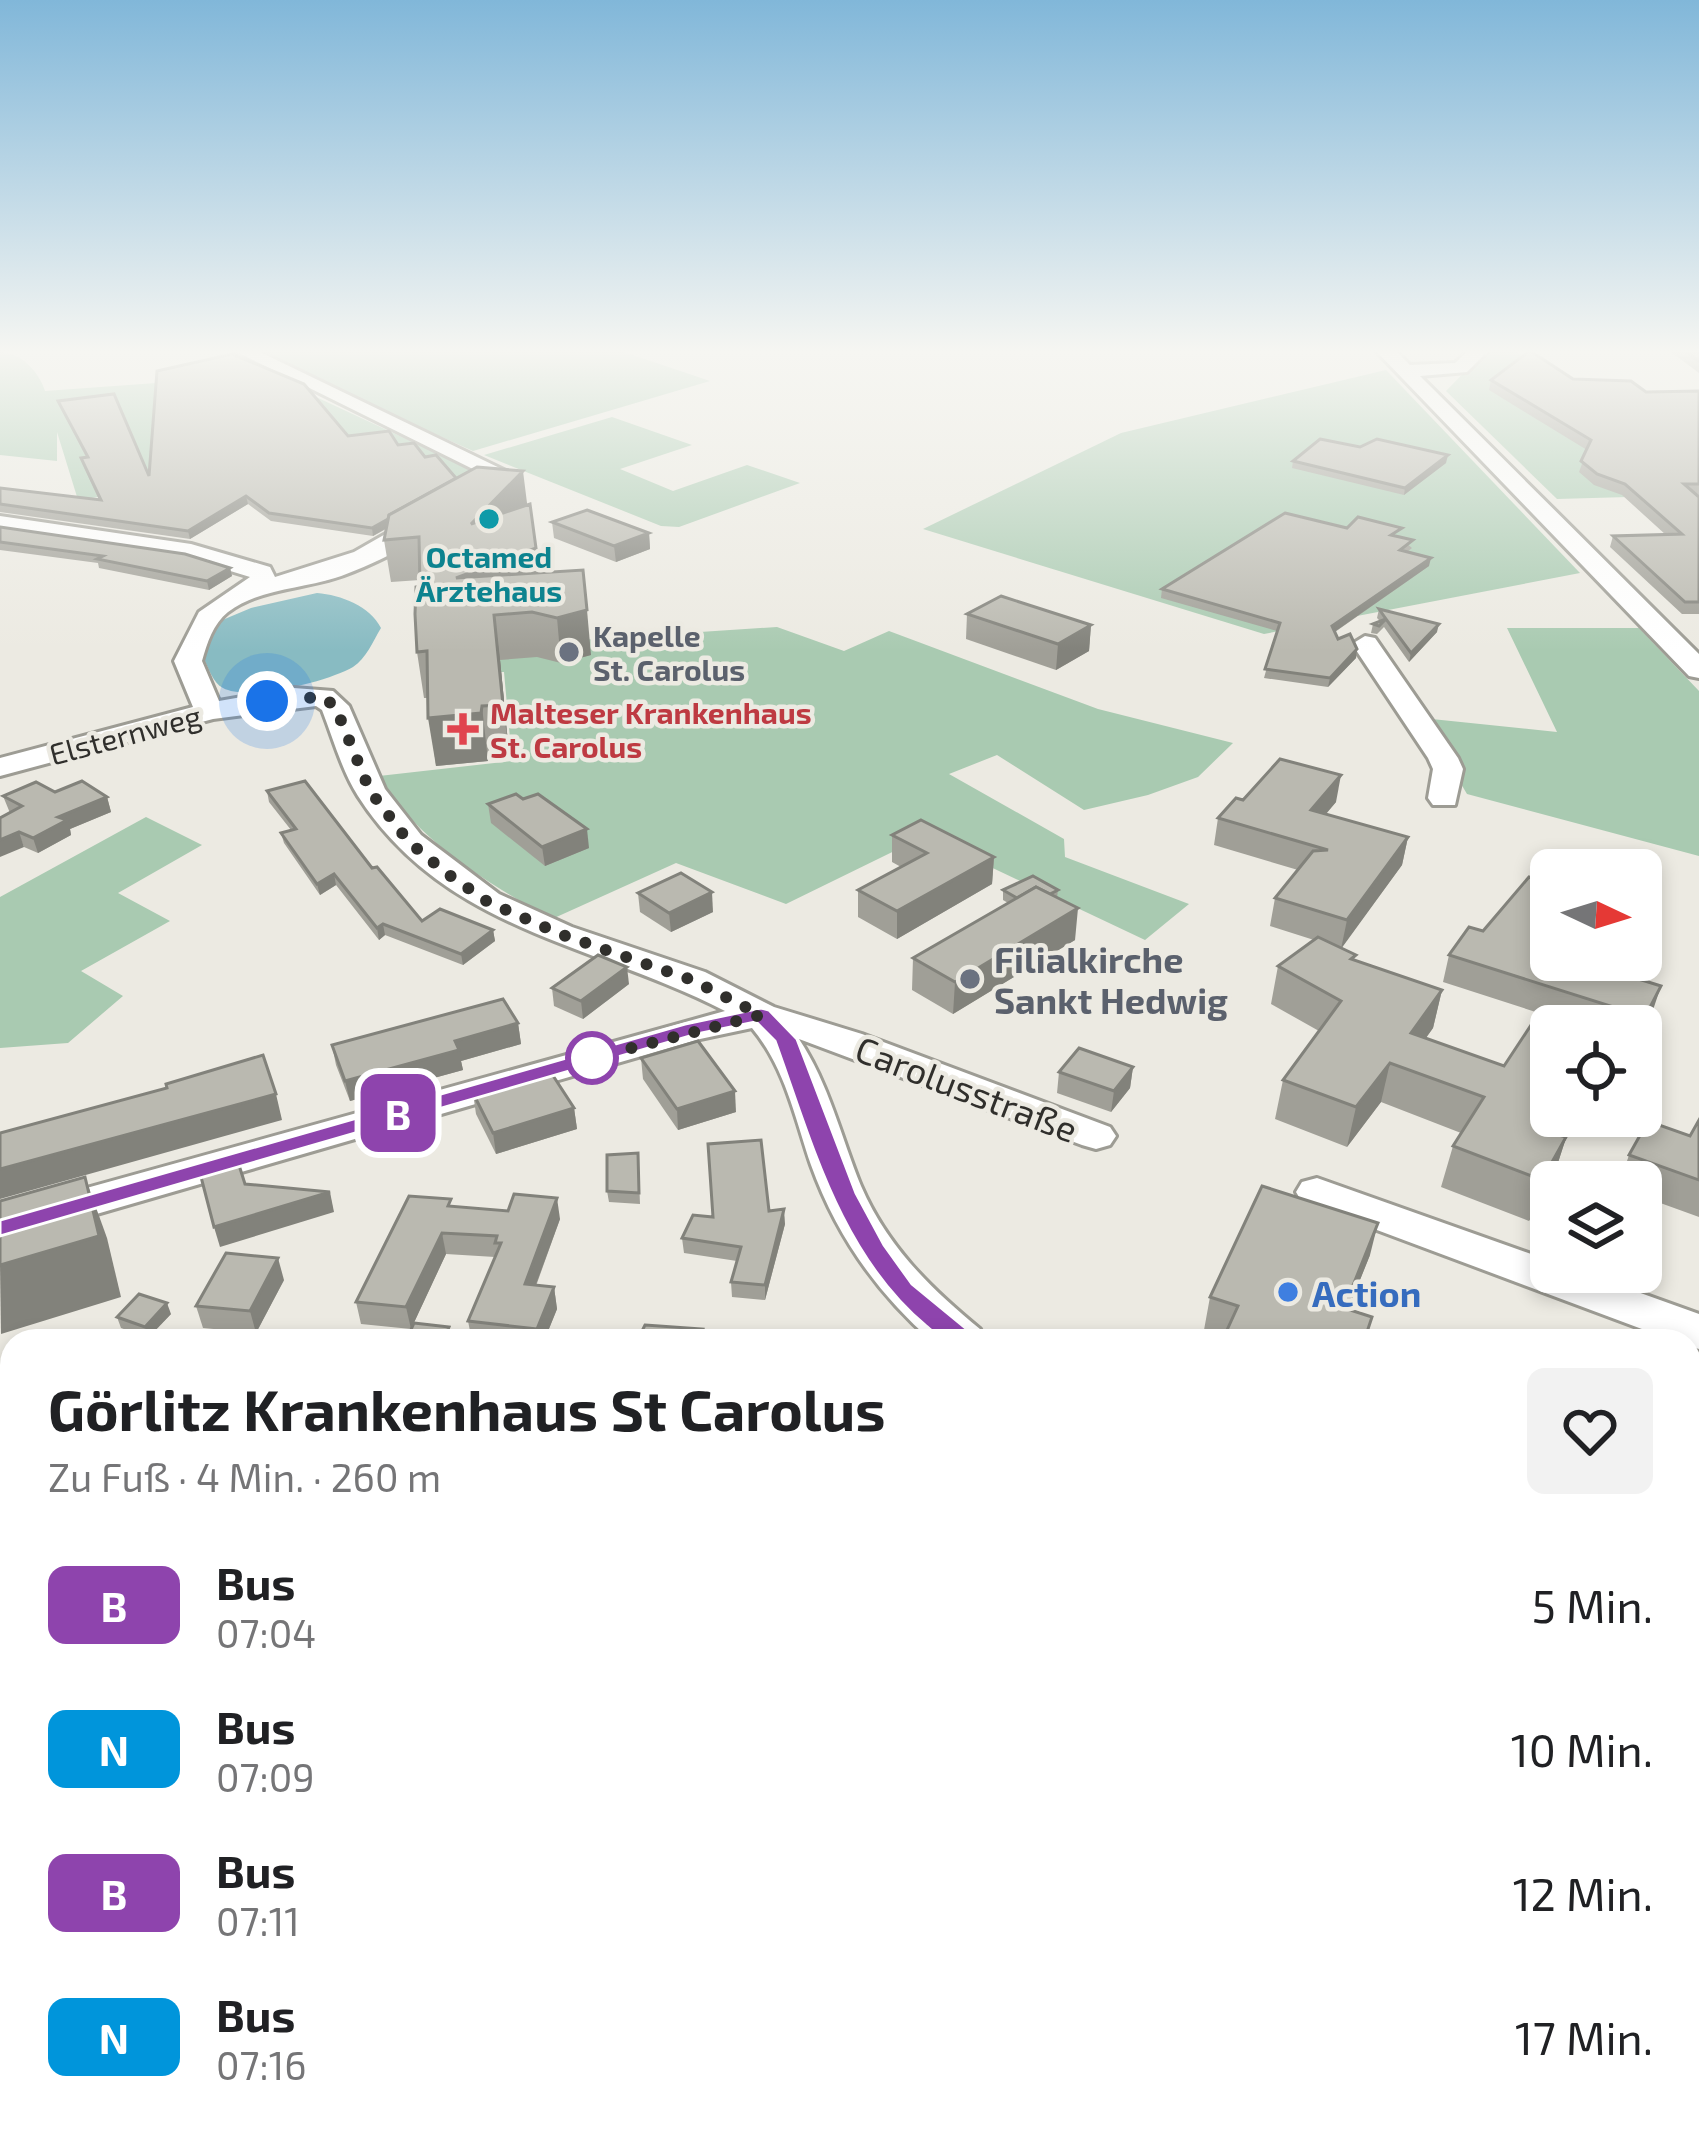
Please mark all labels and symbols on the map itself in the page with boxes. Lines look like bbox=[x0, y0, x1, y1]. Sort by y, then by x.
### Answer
marker: Octamed Ärztehaus bbox=[476, 506, 502, 532]
place label: Octamed Ärztehaus bbox=[416, 538, 562, 608]
place label: Kapelle St. Carolus bbox=[593, 617, 745, 687]
marker: Kapelle St. Carolus bbox=[556, 639, 582, 665]
your location bbox=[237, 671, 297, 731]
place label: Malteser Krankenhaus St. Carolus bbox=[490, 694, 812, 764]
street label: Elsternweg bbox=[45, 696, 205, 772]
marker: Malteser Krankenhaus St. Carolus bbox=[447, 713, 479, 745]
north arrow bbox=[1530, 849, 1662, 981]
place label: Filialkirche Sankt Hedwig bbox=[994, 937, 1228, 1021]
marker: Filialkirche Sankt Hedwig bbox=[957, 966, 983, 992]
street label: Carolusstraße bbox=[850, 1026, 1084, 1150]
unlabelled marker bbox=[567, 1033, 617, 1083]
line badge: B bbox=[359, 1074, 437, 1152]
place label: Action bbox=[1312, 1271, 1421, 1314]
marker: Action bbox=[1275, 1279, 1301, 1305]

